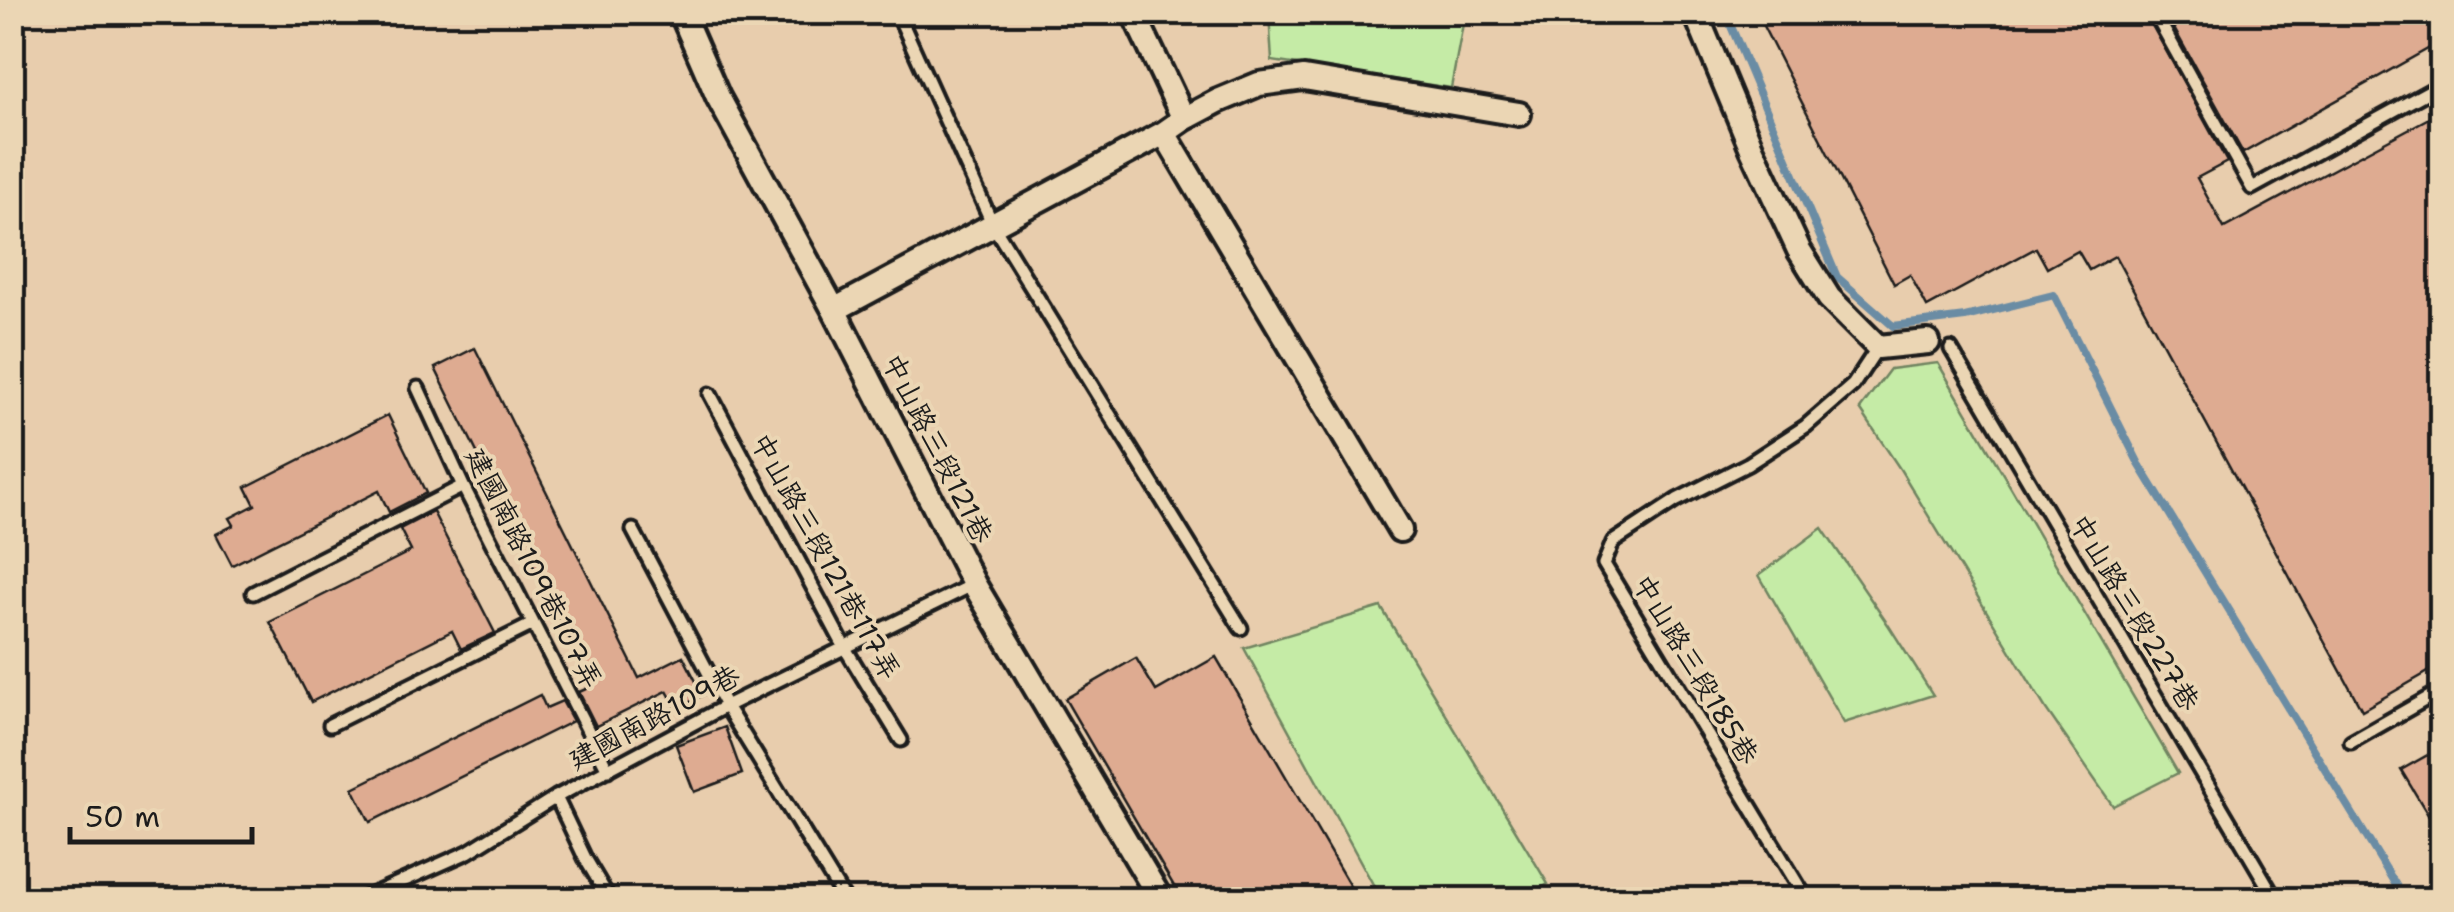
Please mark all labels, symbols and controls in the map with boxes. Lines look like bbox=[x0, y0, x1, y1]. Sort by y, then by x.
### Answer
street label: 中山路三段121巷 bbox=[874, 347, 1003, 550]
street label: 中山路三段121巷117弄 bbox=[742, 426, 910, 686]
street label: 建國南路109巷107弄 bbox=[457, 441, 611, 695]
street label: 中山路三段227巷 bbox=[2061, 506, 2209, 718]
street label: 中山路三段185巷 bbox=[1624, 567, 1768, 772]
street label: 建國南路109巷 bbox=[561, 655, 747, 778]
scale bar bbox=[70, 782, 252, 844]
text: 50 m bbox=[85, 796, 160, 837]

